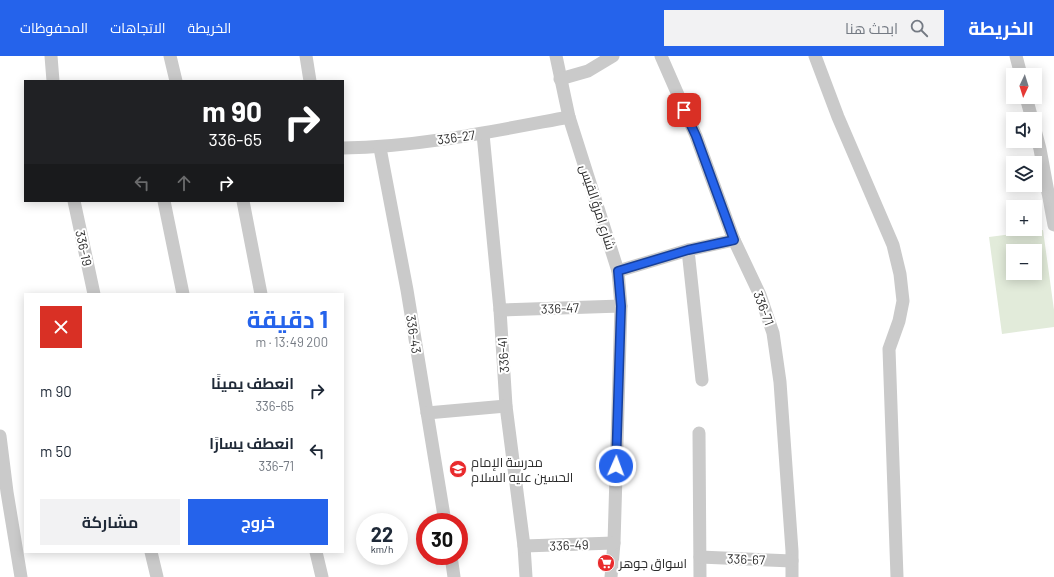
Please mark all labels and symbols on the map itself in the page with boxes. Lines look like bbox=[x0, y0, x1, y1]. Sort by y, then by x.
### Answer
north arrow bbox=[1006, 68, 1042, 104]
pin bbox=[667, 93, 701, 127]
street label: 336-27 bbox=[436, 126, 476, 148]
street label: شارع امرؤ القيس bbox=[576, 162, 619, 252]
street label: 336-19 bbox=[72, 228, 96, 268]
street label: 336-71 bbox=[750, 289, 778, 327]
street label: 336-47 bbox=[541, 299, 579, 317]
street label: 336-43 bbox=[403, 313, 425, 355]
street label: 336-41 bbox=[494, 337, 512, 373]
position arrow bbox=[595, 445, 637, 487]
place label: مدرسة الإمام الحسين عليه السلام bbox=[471, 454, 573, 487]
school or university icon: مدرسة الإمام الحسين عليه السلام bbox=[448, 459, 468, 479]
speed limit sign: 30 bbox=[416, 513, 468, 565]
street label: 336-49 bbox=[549, 536, 589, 554]
street label: 336-67 bbox=[727, 550, 765, 568]
supermarket icon: اسواق جوهر bbox=[596, 553, 616, 573]
place label: اسواق جوهر bbox=[618, 555, 687, 571]

